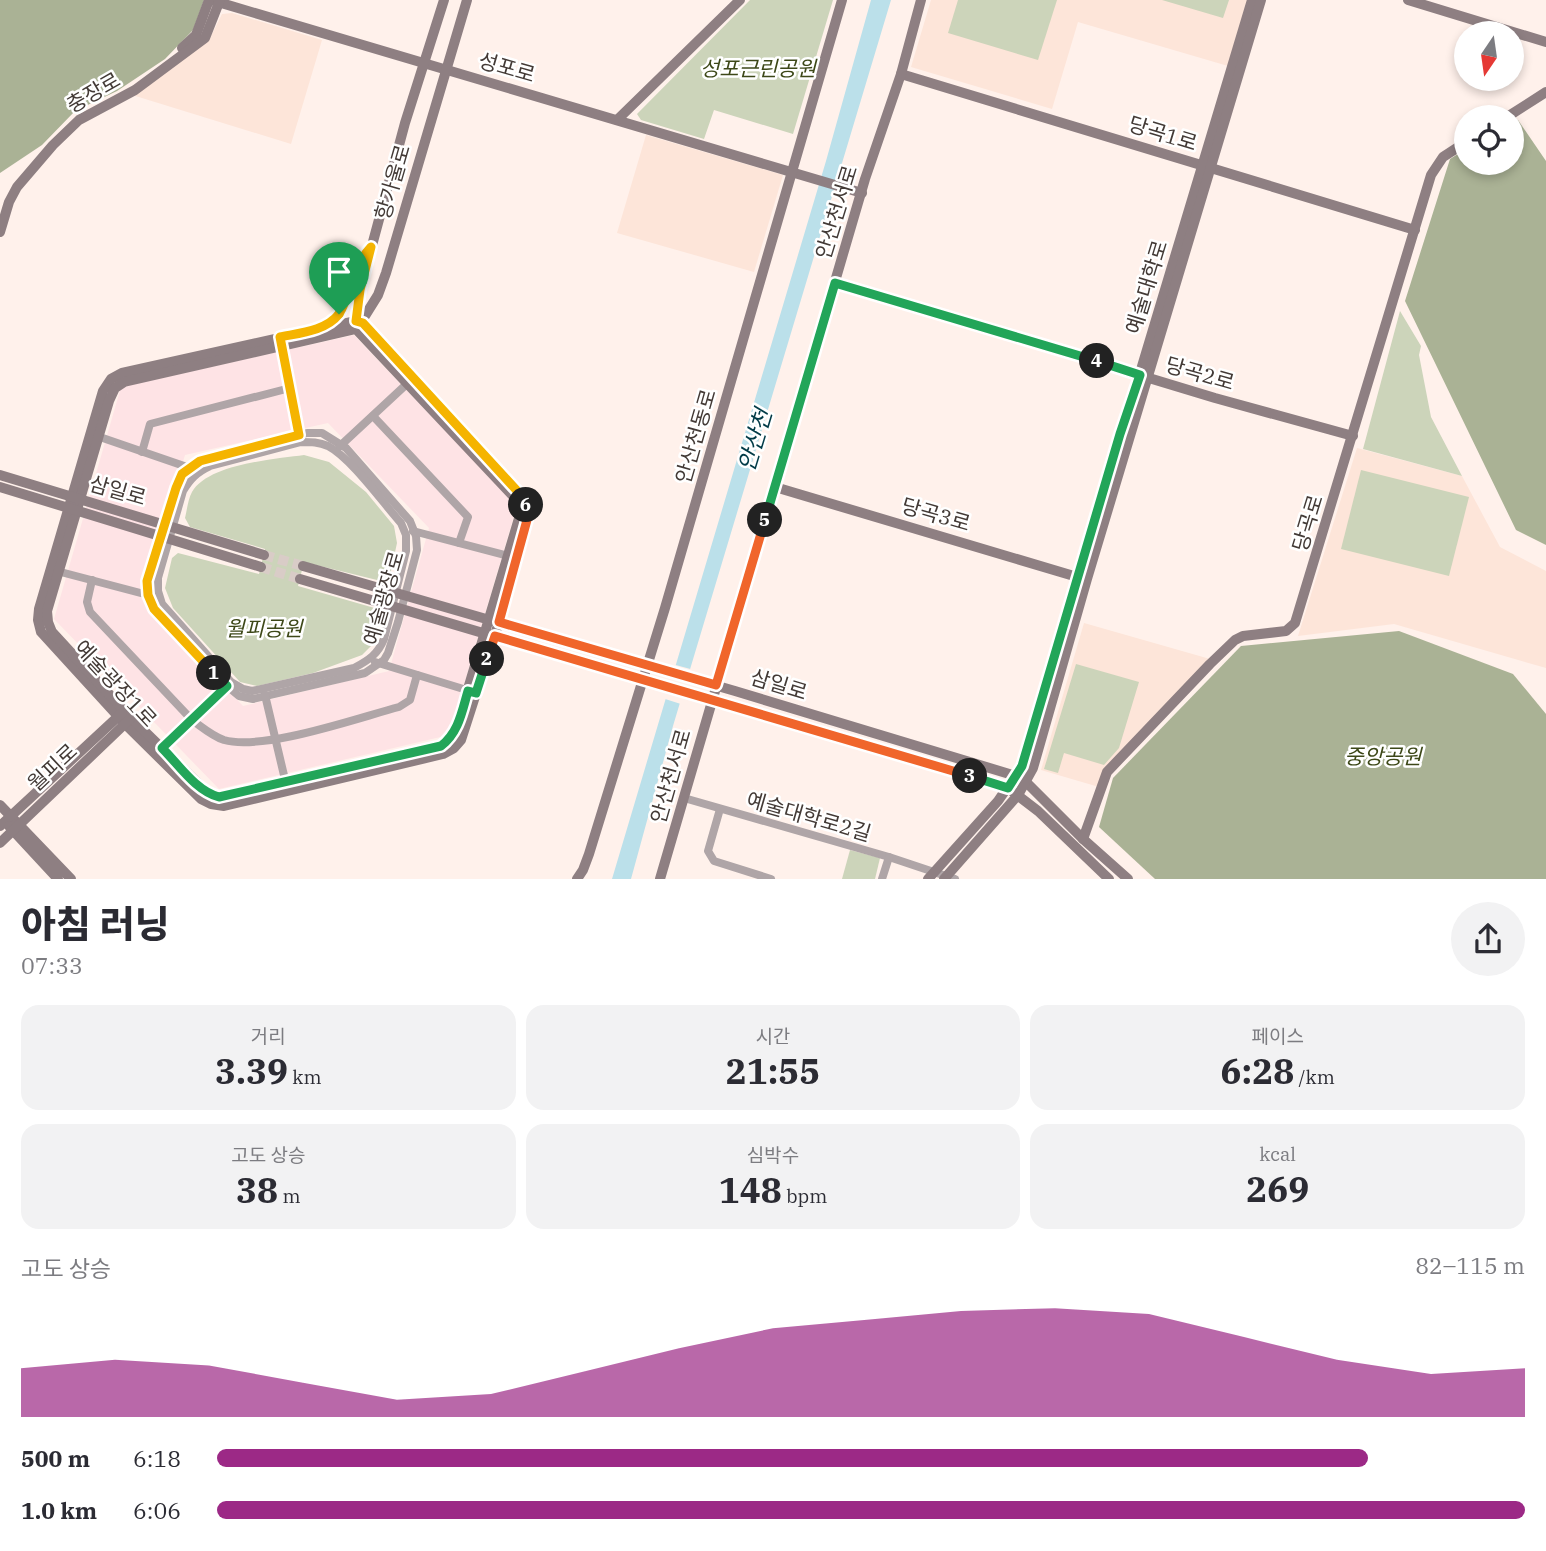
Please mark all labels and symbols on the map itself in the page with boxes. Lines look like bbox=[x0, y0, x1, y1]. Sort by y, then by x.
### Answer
north arrow bbox=[1454, 21, 1524, 91]
street label: 성포로 bbox=[475, 46, 539, 88]
park label: 성포근린공원 bbox=[700, 54, 818, 82]
street label: 충장로 bbox=[61, 65, 125, 119]
street label: 당곡1로 bbox=[1125, 109, 1201, 157]
street label: 항가울로 bbox=[368, 141, 416, 223]
street label: 안산천서로 bbox=[808, 162, 864, 262]
street label: 예술대학로 bbox=[1118, 237, 1174, 337]
pin bbox=[309, 242, 369, 314]
pin: 4 bbox=[1080, 344, 1114, 378]
street label: 당곡2로 bbox=[1162, 350, 1238, 396]
street label: 안산천동로 bbox=[668, 386, 722, 486]
water label: 안산천 bbox=[730, 403, 778, 475]
street label: 삼일로 bbox=[86, 469, 150, 511]
pin: 6 bbox=[508, 488, 544, 522]
street label: 당곡3로 bbox=[898, 491, 974, 537]
street label: 당곡로 bbox=[1285, 491, 1329, 555]
pin: 5 bbox=[748, 503, 782, 538]
street label: 예술광장로 bbox=[356, 548, 410, 648]
park label: 월피공원 bbox=[225, 614, 304, 642]
street label: 예술광장1로 bbox=[69, 634, 163, 732]
pin: 2 bbox=[470, 642, 504, 676]
pin: 1 bbox=[196, 656, 232, 690]
street label: 삼일로 bbox=[747, 662, 811, 706]
street label: 안산천서로 bbox=[643, 726, 697, 826]
street label: 월피로 bbox=[21, 737, 83, 797]
park label: 중앙공원 bbox=[1344, 742, 1423, 770]
pin: 3 bbox=[953, 758, 988, 794]
street label: 예술대학로2길 bbox=[743, 785, 875, 847]

